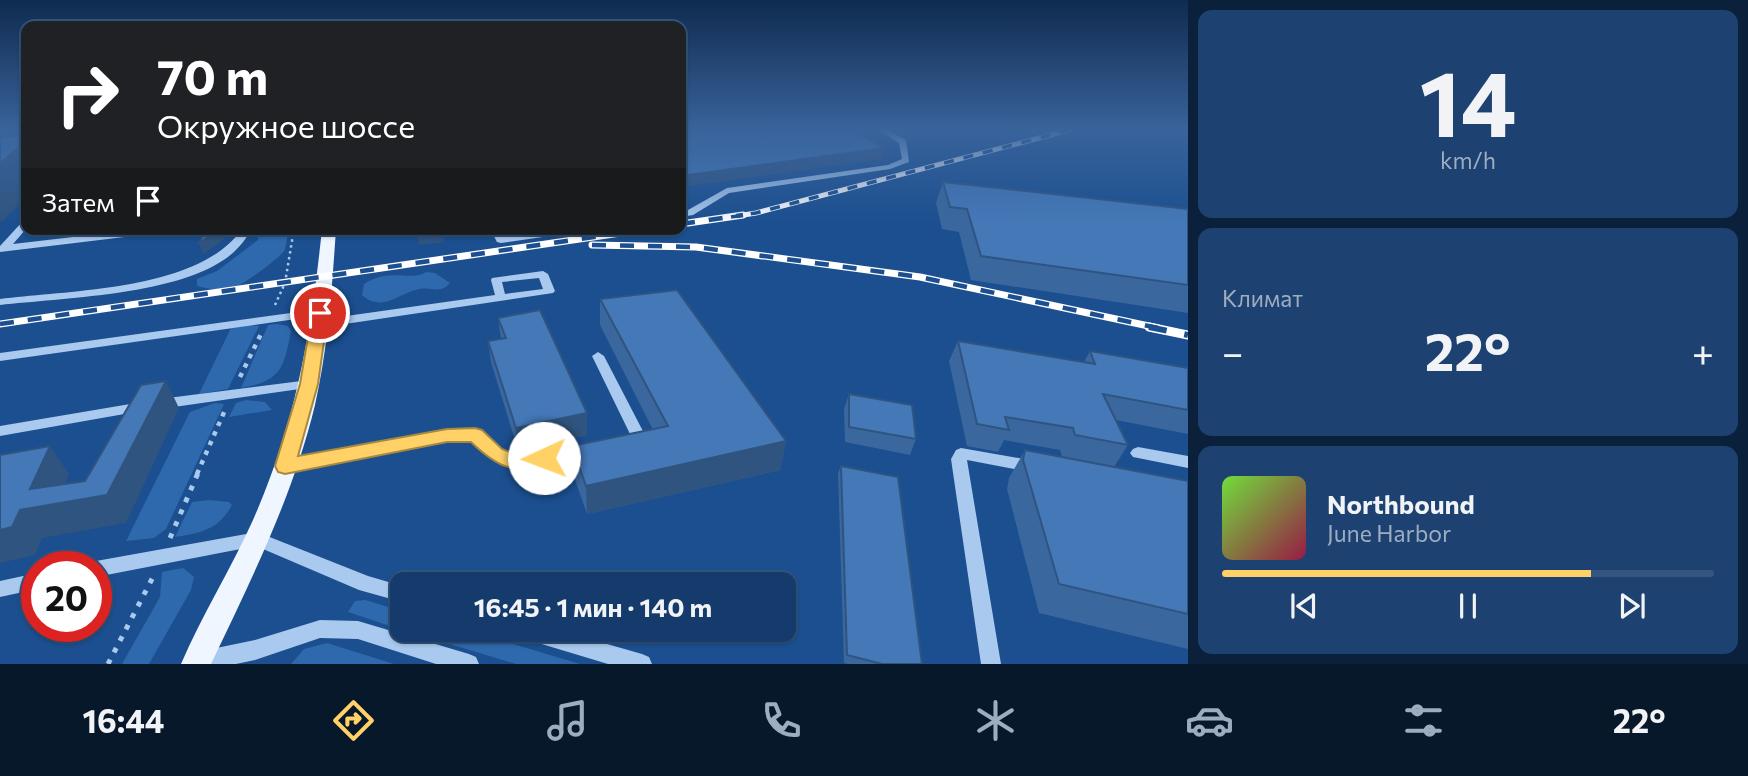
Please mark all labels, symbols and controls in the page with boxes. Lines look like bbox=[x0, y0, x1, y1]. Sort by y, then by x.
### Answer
text: 14 bbox=[1419, 44, 1517, 156]
text: 70 m bbox=[157, 45, 268, 105]
icon: right bbox=[42, 49, 133, 140]
text: Окружное шоссе bbox=[157, 105, 415, 145]
text: km/h bbox=[1440, 146, 1496, 174]
icon: arrive bbox=[129, 182, 167, 220]
text: Затем bbox=[42, 186, 115, 217]
pin bbox=[290, 283, 350, 343]
text: Климат bbox=[1222, 284, 1303, 312]
icon: arrive bbox=[301, 294, 339, 332]
text: 22° bbox=[1425, 318, 1510, 382]
text: − bbox=[1222, 328, 1244, 375]
text: + bbox=[1692, 328, 1714, 375]
position arrow bbox=[507, 421, 581, 495]
text: Northbound bbox=[1327, 488, 1475, 519]
text: June Harbor bbox=[1327, 519, 1451, 547]
speed limit sign: 20 bbox=[21, 551, 112, 642]
icon: previous bbox=[1285, 587, 1323, 625]
icon: pause bbox=[1449, 587, 1487, 625]
icon: next bbox=[1613, 587, 1651, 625]
text: 16:45 · 1 мин · 140 m bbox=[474, 591, 712, 622]
icon: directions bbox=[329, 696, 378, 745]
icon: music bbox=[543, 696, 592, 745]
icon: phone bbox=[757, 696, 806, 745]
icon: climate bbox=[971, 696, 1020, 745]
icon: car bbox=[1185, 696, 1234, 745]
icon: filters bbox=[1399, 696, 1448, 745]
text: 16:44 bbox=[82, 700, 164, 740]
text: 22° bbox=[1613, 700, 1665, 740]

